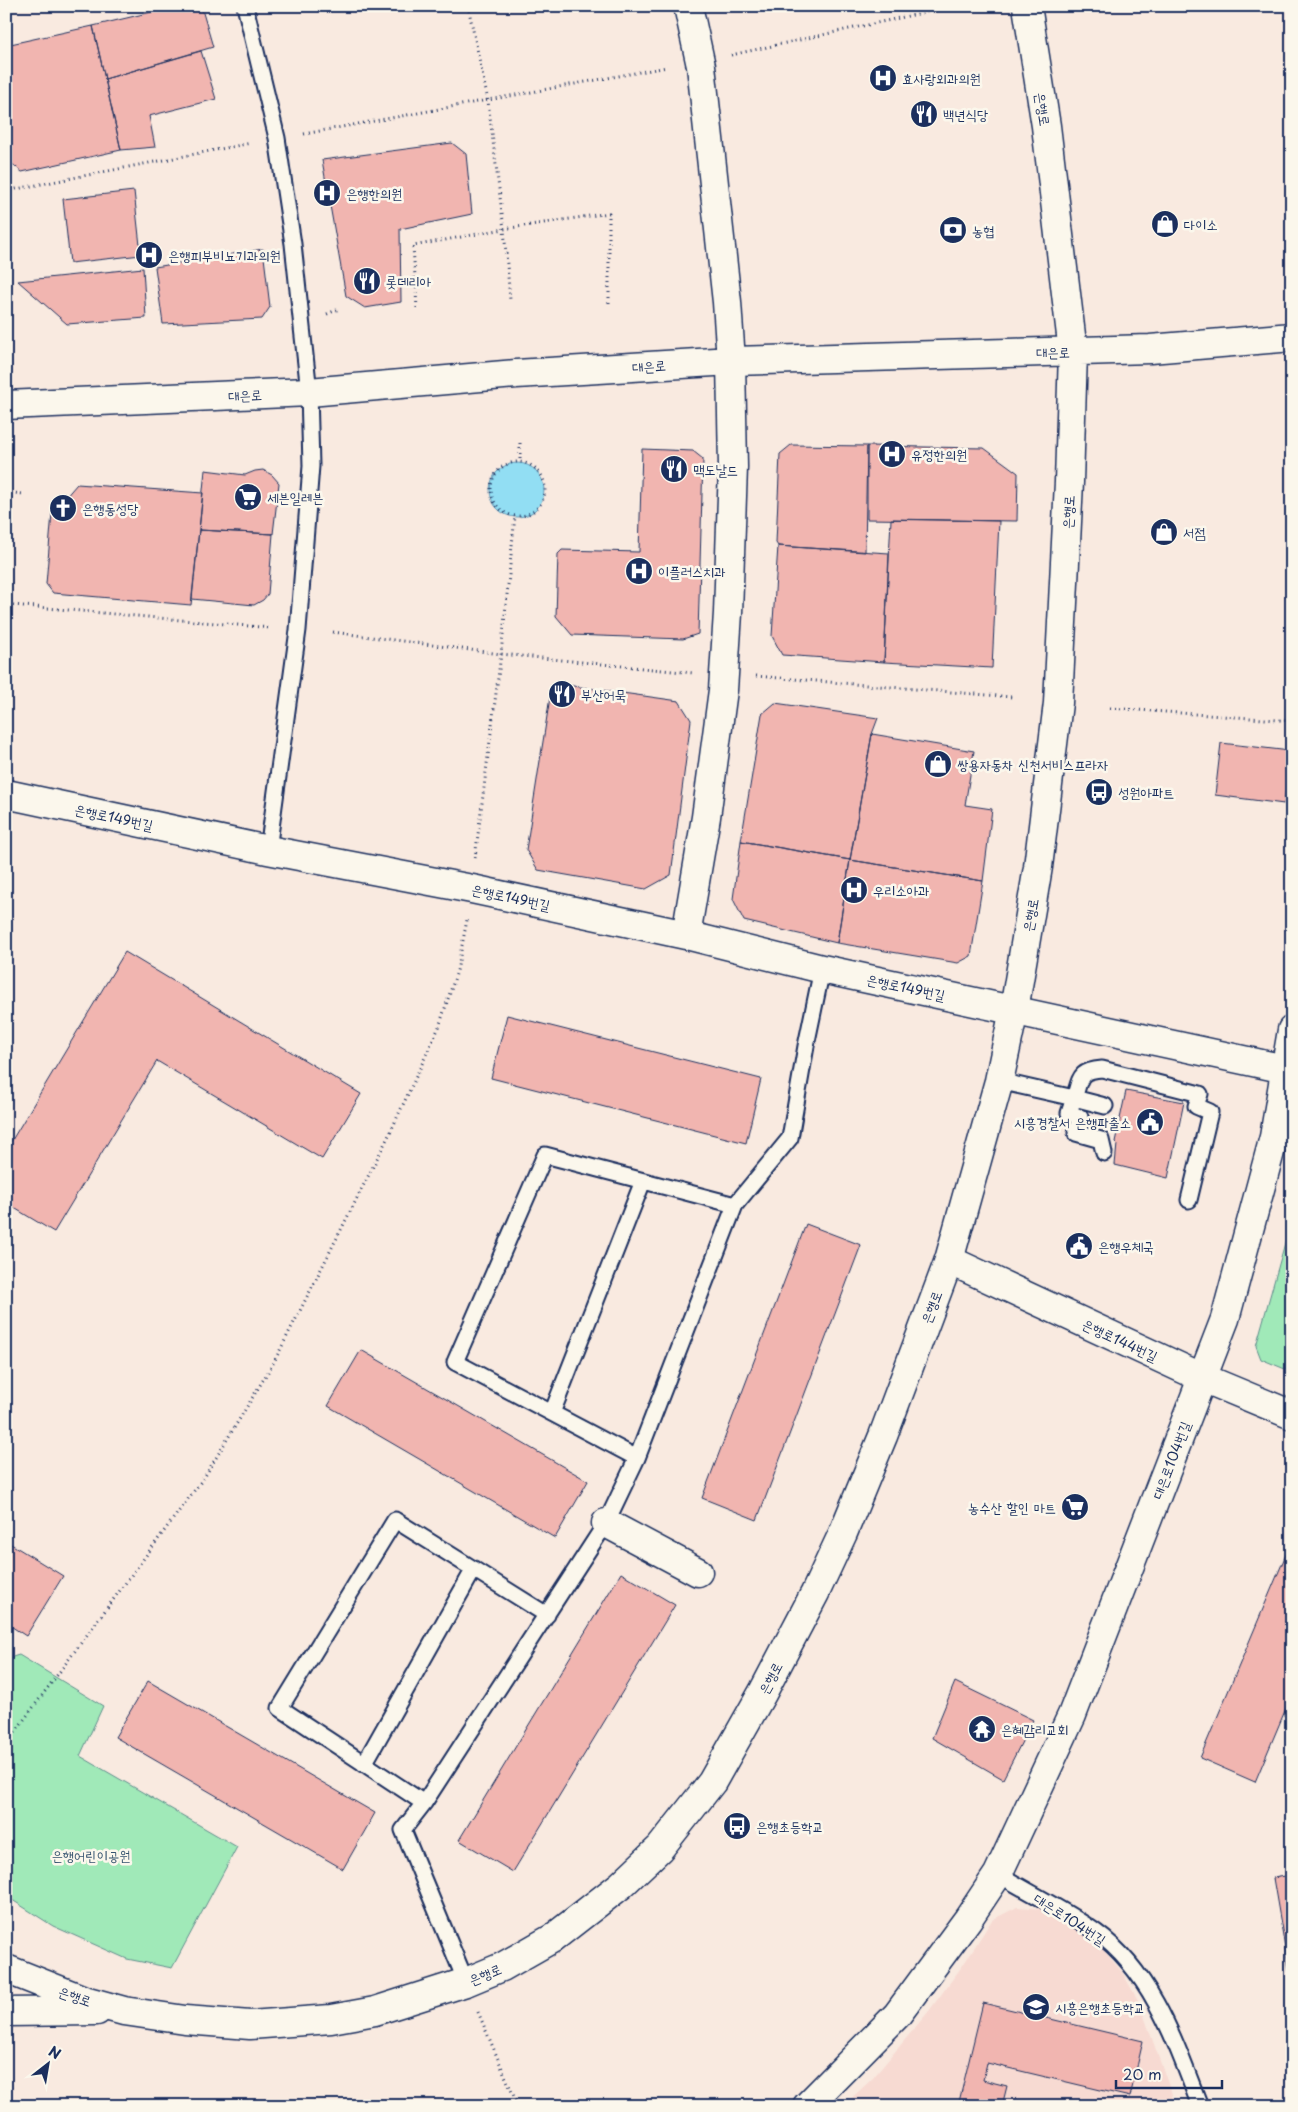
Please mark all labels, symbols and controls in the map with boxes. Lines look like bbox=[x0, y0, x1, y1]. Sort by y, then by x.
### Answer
hospital icon: 효사랑외과의원 bbox=[868, 63, 898, 93]
place label: 효사랑외과의원 bbox=[902, 68, 981, 89]
street label: 은행로 bbox=[1030, 91, 1056, 127]
restaurant icon: 백년식당 bbox=[909, 99, 939, 129]
place label: 백년식당 bbox=[943, 104, 989, 125]
hospital icon: 은행한의원 bbox=[312, 178, 342, 208]
place label: 은행한의원 bbox=[346, 183, 402, 204]
shop icon: 다이소 bbox=[1150, 209, 1180, 239]
place label: 다이소 bbox=[1184, 214, 1218, 235]
bank icon: 농협 bbox=[938, 215, 968, 245]
place label: 농협 bbox=[972, 220, 995, 241]
hospital icon: 은행피부비뇨기과의원 bbox=[134, 240, 164, 270]
place label: 은행피부비뇨기과의원 bbox=[168, 245, 281, 266]
restaurant icon: 롯데리아 bbox=[352, 266, 382, 296]
place label: 롯데리아 bbox=[386, 271, 432, 292]
street label: 대은로 bbox=[1036, 341, 1070, 363]
street label: 대은로 bbox=[631, 354, 667, 378]
street label: 대은로 bbox=[228, 384, 262, 406]
hospital icon: 유정한의원 bbox=[877, 439, 907, 469]
place label: 유정한의원 bbox=[911, 444, 967, 465]
restaurant icon: 맥도날드 bbox=[659, 454, 689, 484]
place label: 맥도날드 bbox=[693, 459, 738, 480]
supermarket icon: 세븐일레븐 bbox=[233, 482, 263, 512]
place label: 세븐일레븐 bbox=[267, 487, 323, 508]
church icon: 은행동성당 bbox=[48, 493, 78, 523]
street label: 은행로 bbox=[1057, 495, 1079, 529]
place label: 은행동성당 bbox=[82, 498, 139, 519]
shop icon: 서점 bbox=[1149, 517, 1179, 547]
place label: 서점 bbox=[1183, 522, 1206, 543]
hospital icon: 이플러스치과 bbox=[624, 556, 654, 586]
place label: 이플러스치과 bbox=[658, 561, 726, 582]
restaurant icon: 부산어묵 bbox=[547, 679, 577, 709]
place label: 부산어묵 bbox=[581, 684, 626, 705]
shop icon: 쌍용자동차 신천서비스프라자 bbox=[923, 749, 953, 779]
place label: 쌍용자동차 신천서비스프라자 bbox=[957, 754, 1109, 775]
bus stop icon: 성원아파트 bbox=[1084, 777, 1114, 807]
place label: 성원아파트 bbox=[1118, 782, 1174, 803]
street label: 은행로149번길 bbox=[73, 798, 156, 836]
hospital icon: 우리소아과 bbox=[839, 875, 869, 905]
street label: 은행로149번길 bbox=[470, 878, 553, 916]
place label: 우리소아과 bbox=[873, 880, 929, 901]
street label: 은행로 bbox=[1017, 897, 1043, 933]
street label: 은행로149번길 bbox=[865, 968, 948, 1006]
public building icon: 시흥경찰서 은행파출소 bbox=[1135, 1107, 1165, 1137]
place label: 시흥경찰서 은행파출소 bbox=[1014, 1112, 1131, 1133]
public building icon: 은행우체국 bbox=[1064, 1231, 1094, 1261]
place label: 은행우체국 bbox=[1098, 1236, 1154, 1257]
street label: 은행로 bbox=[915, 1287, 947, 1327]
street label: 은행로144번길 bbox=[1079, 1313, 1162, 1367]
street label: 대은로104번길 bbox=[1146, 1417, 1196, 1502]
supermarket icon: 농수산 할인 마트 bbox=[1060, 1492, 1090, 1522]
place label: 농수산 할인 마트 bbox=[968, 1497, 1056, 1518]
street label: 은행로 bbox=[753, 1658, 787, 1698]
temple icon: 은혜감리교회 bbox=[967, 1714, 997, 1744]
place label: 은혜감리교회 bbox=[1001, 1719, 1069, 1740]
bus stop icon: 은행초등학교 bbox=[722, 1811, 752, 1841]
place label: 은행초등학교 bbox=[756, 1816, 824, 1837]
park label: 은행어린이공원 bbox=[52, 1845, 130, 1866]
street label: 대은로104번길 bbox=[1030, 1888, 1111, 1951]
street label: 은행로 bbox=[465, 1958, 505, 1990]
street label: 은행로 bbox=[56, 1981, 94, 2011]
school or university icon: 시흥은행초등학교 bbox=[1021, 1992, 1051, 2022]
place label: 시흥은행초등학교 bbox=[1055, 1997, 1145, 2018]
north arrow bbox=[22, 2040, 72, 2090]
text: N bbox=[45, 2041, 65, 2064]
scale bar bbox=[1116, 2057, 1222, 2089]
text: 20 m bbox=[1123, 2062, 1162, 2085]

